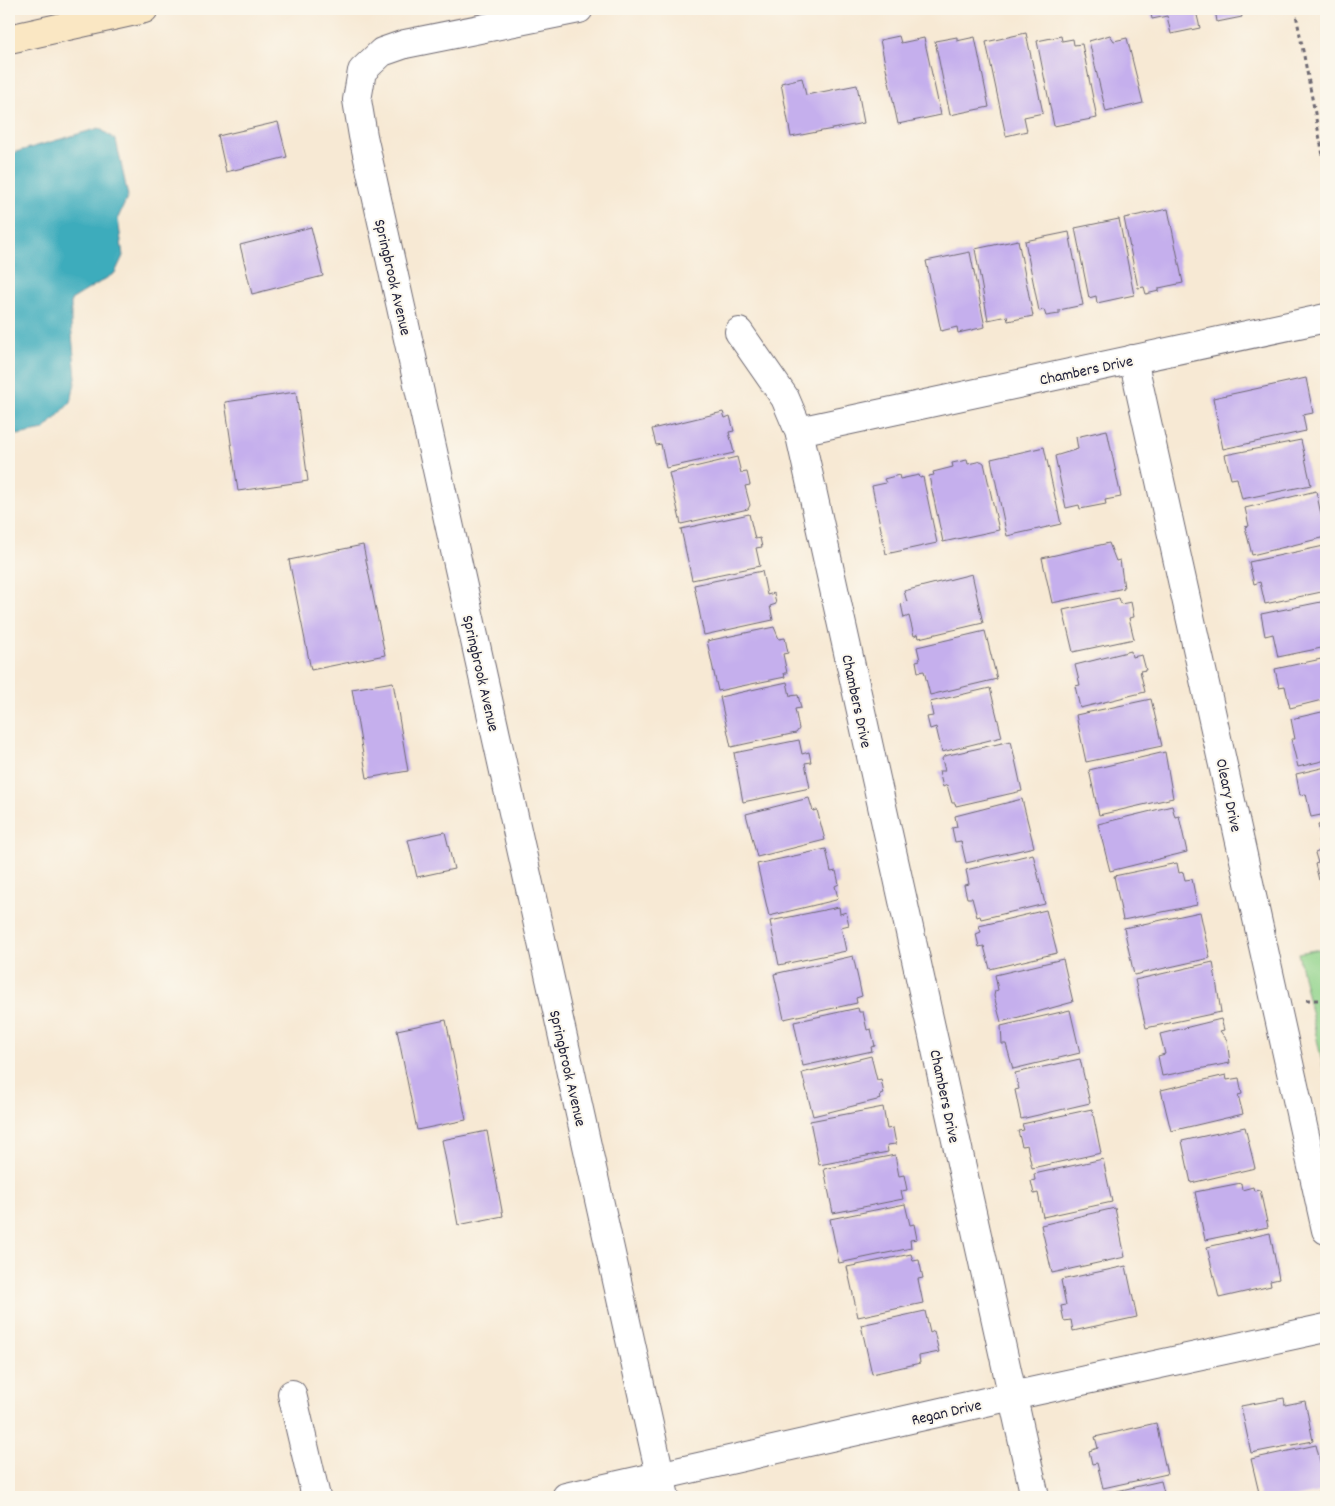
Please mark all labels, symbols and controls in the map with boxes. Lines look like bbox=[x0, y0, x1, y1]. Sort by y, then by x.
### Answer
street label: Springbrook Avenue bbox=[367, 217, 416, 338]
street label: Chambers Drive bbox=[1038, 350, 1135, 393]
street label: Springbrook Avenue bbox=[455, 613, 504, 734]
street label: Chambers Drive bbox=[834, 653, 877, 750]
street label: Oleary Drive bbox=[1209, 757, 1247, 834]
street label: Springbrook Avenue bbox=[542, 1008, 591, 1129]
street label: Chambers Drive bbox=[922, 1048, 965, 1145]
street label: Regan Drive bbox=[909, 1394, 984, 1433]

